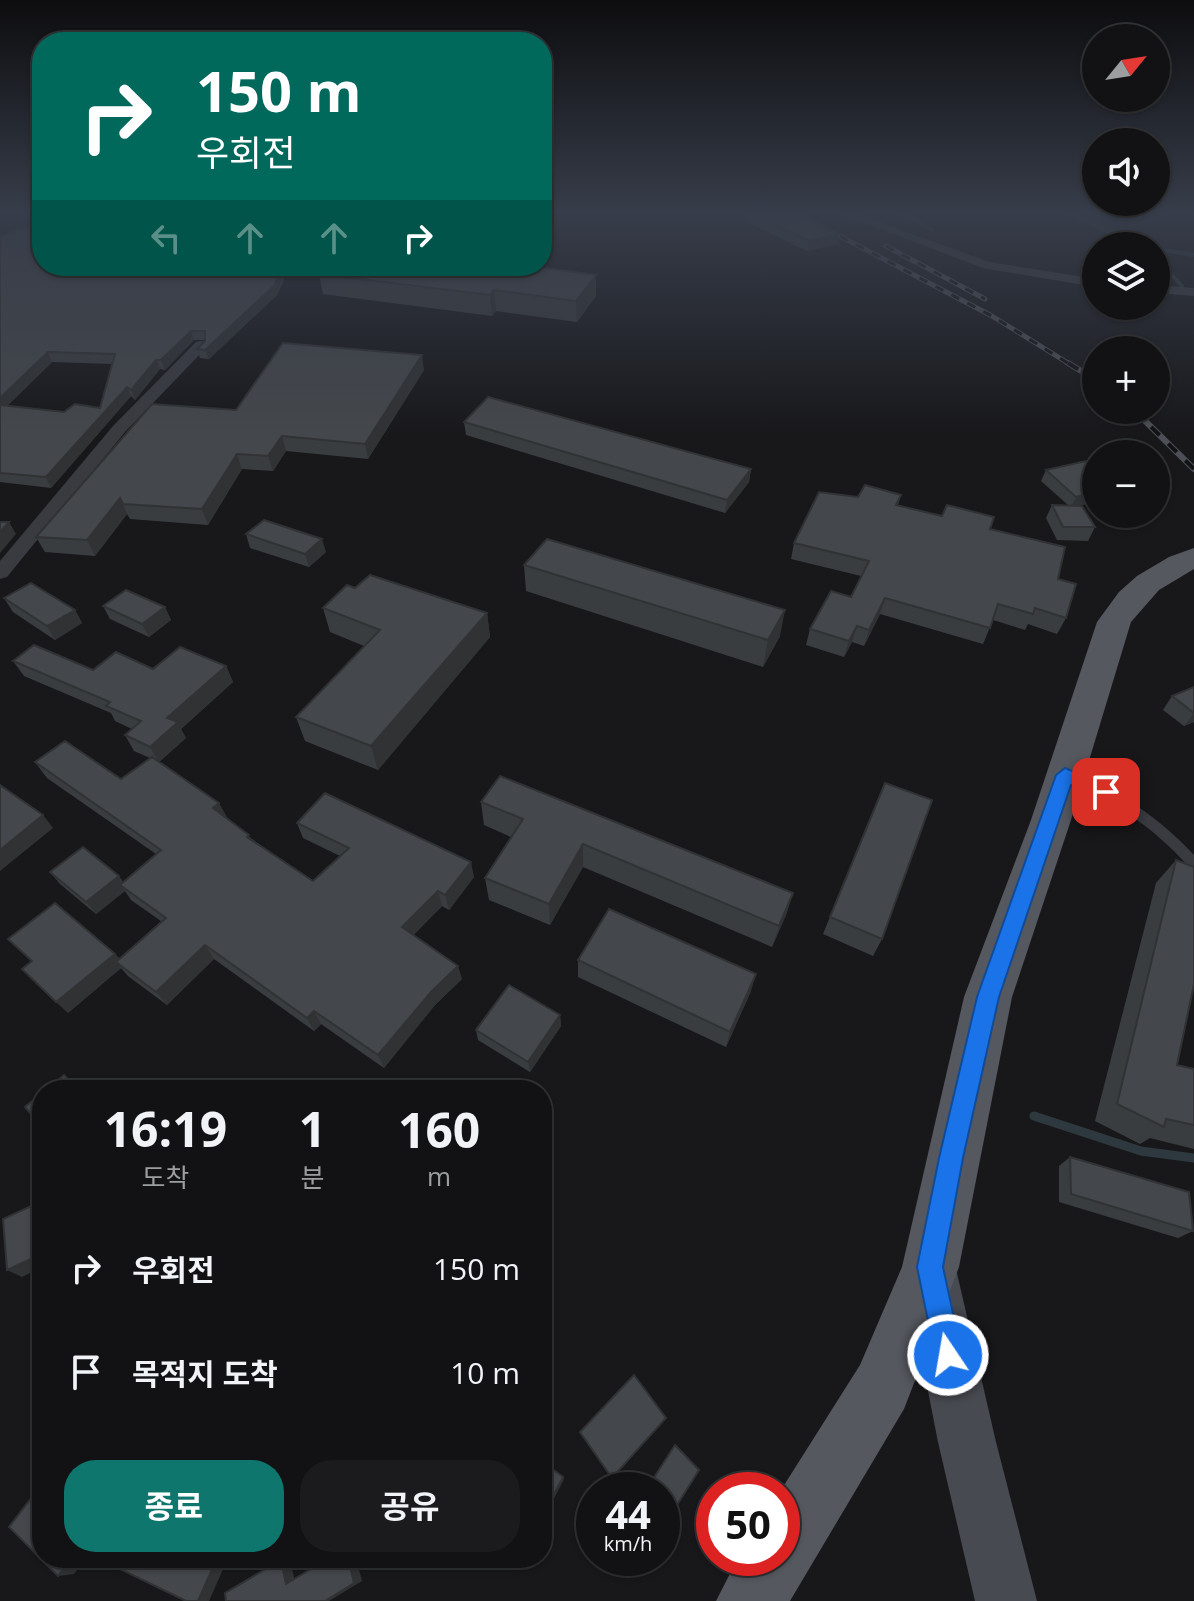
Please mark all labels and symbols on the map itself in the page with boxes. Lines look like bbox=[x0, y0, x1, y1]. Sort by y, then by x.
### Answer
north arrow bbox=[1082, 24, 1170, 112]
pin bbox=[1072, 758, 1140, 826]
position arrow bbox=[906, 1313, 990, 1397]
speed limit sign: 50 bbox=[696, 1472, 800, 1576]

